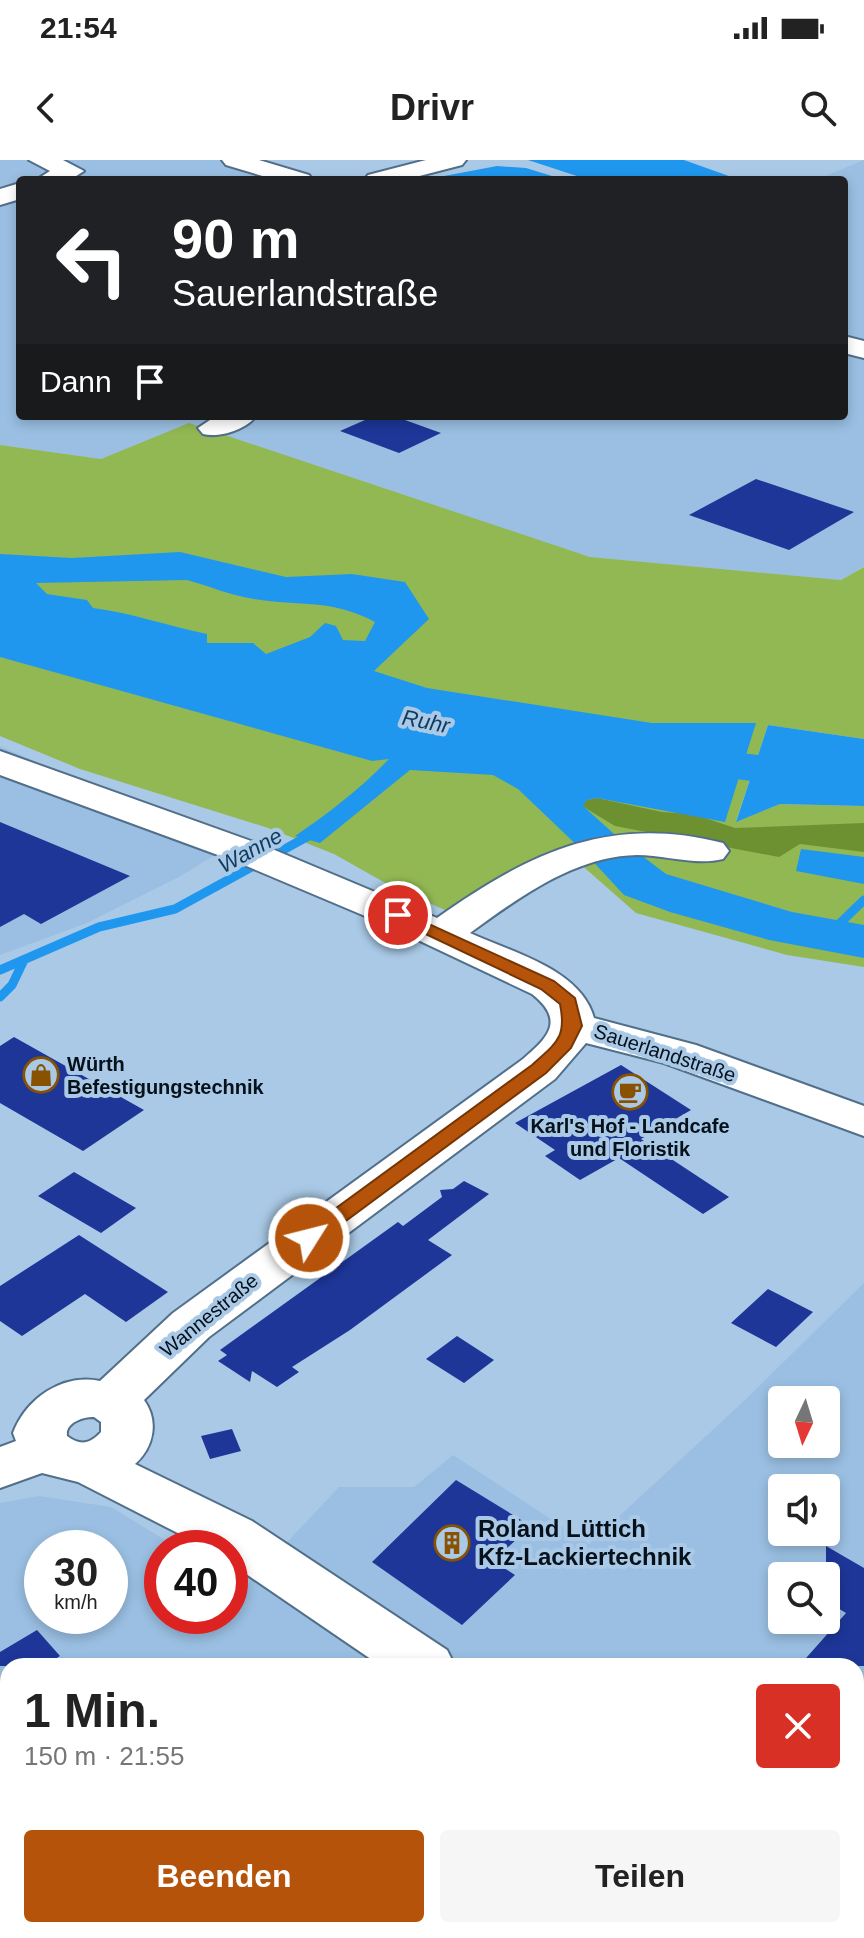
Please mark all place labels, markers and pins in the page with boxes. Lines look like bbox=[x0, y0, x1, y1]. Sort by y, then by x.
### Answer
pin bbox=[364, 881, 432, 949]
place label: Würth Befestigungstechnik bbox=[67, 1053, 265, 1098]
shop icon: Würth Befestigungstechnik bbox=[22, 1056, 60, 1094]
cafe icon: Karl's Hof - Landcafe und Floristik bbox=[611, 1073, 649, 1111]
place label: Karl's Hof - Landcafe und Floristik bbox=[530, 1115, 730, 1160]
place label: Roland Lüttich Kfz-Lackiertechnik bbox=[478, 1515, 692, 1570]
building icon: Roland Lüttich Kfz-Lackiertechnik bbox=[433, 1524, 471, 1562]

